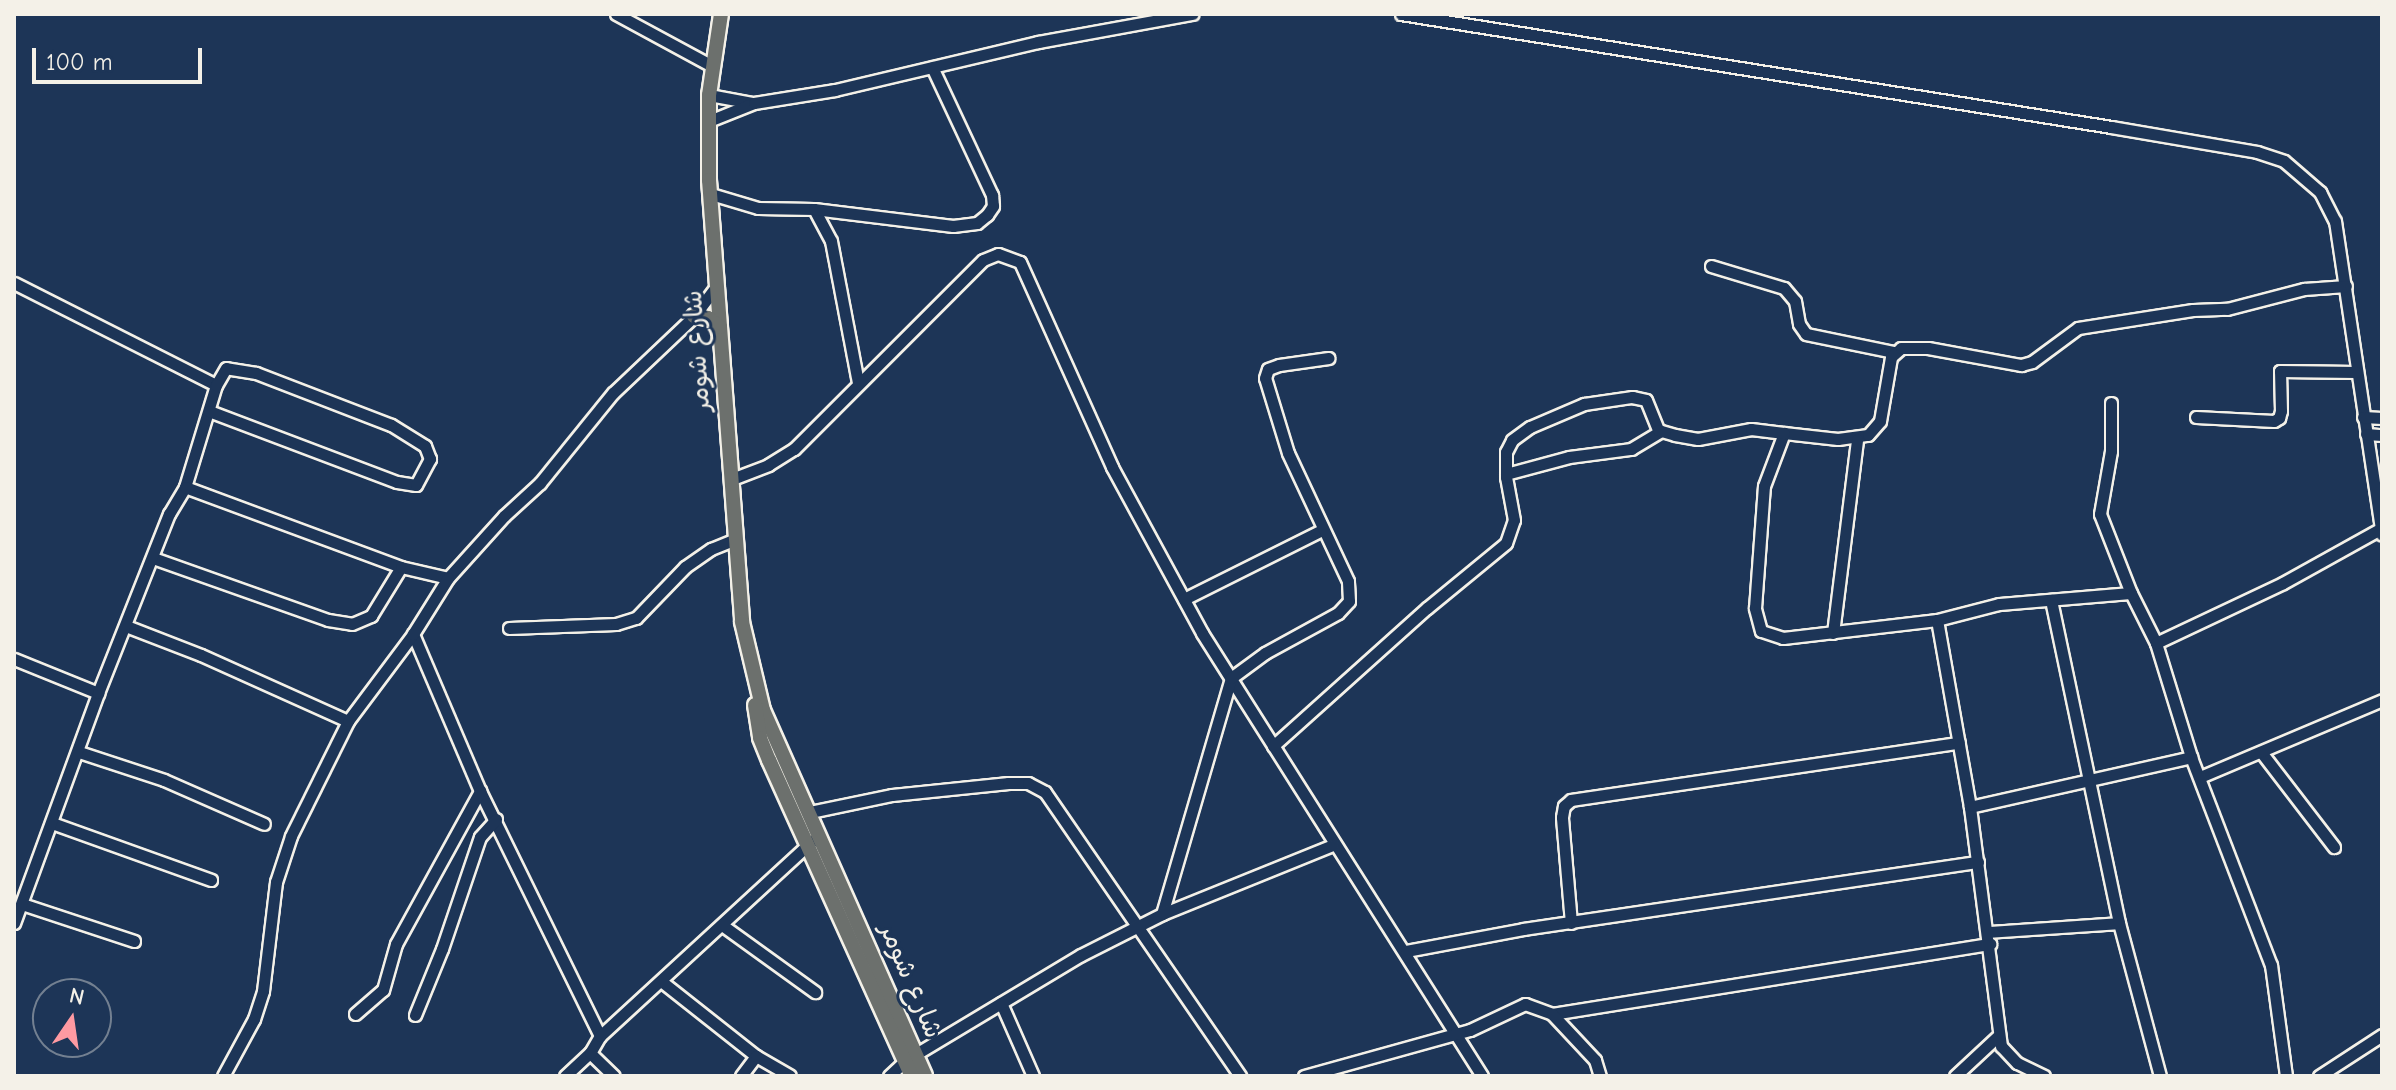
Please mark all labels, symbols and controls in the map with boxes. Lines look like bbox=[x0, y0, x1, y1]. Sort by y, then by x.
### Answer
scale bar bbox=[36, 32, 206, 82]
text: 100 m bbox=[46, 48, 113, 76]
street label: شارع شومر bbox=[678, 289, 718, 413]
street label: شارع شومر bbox=[872, 919, 948, 1043]
north arrow bbox=[32, 978, 112, 1058]
text: N bbox=[67, 982, 87, 1011]

